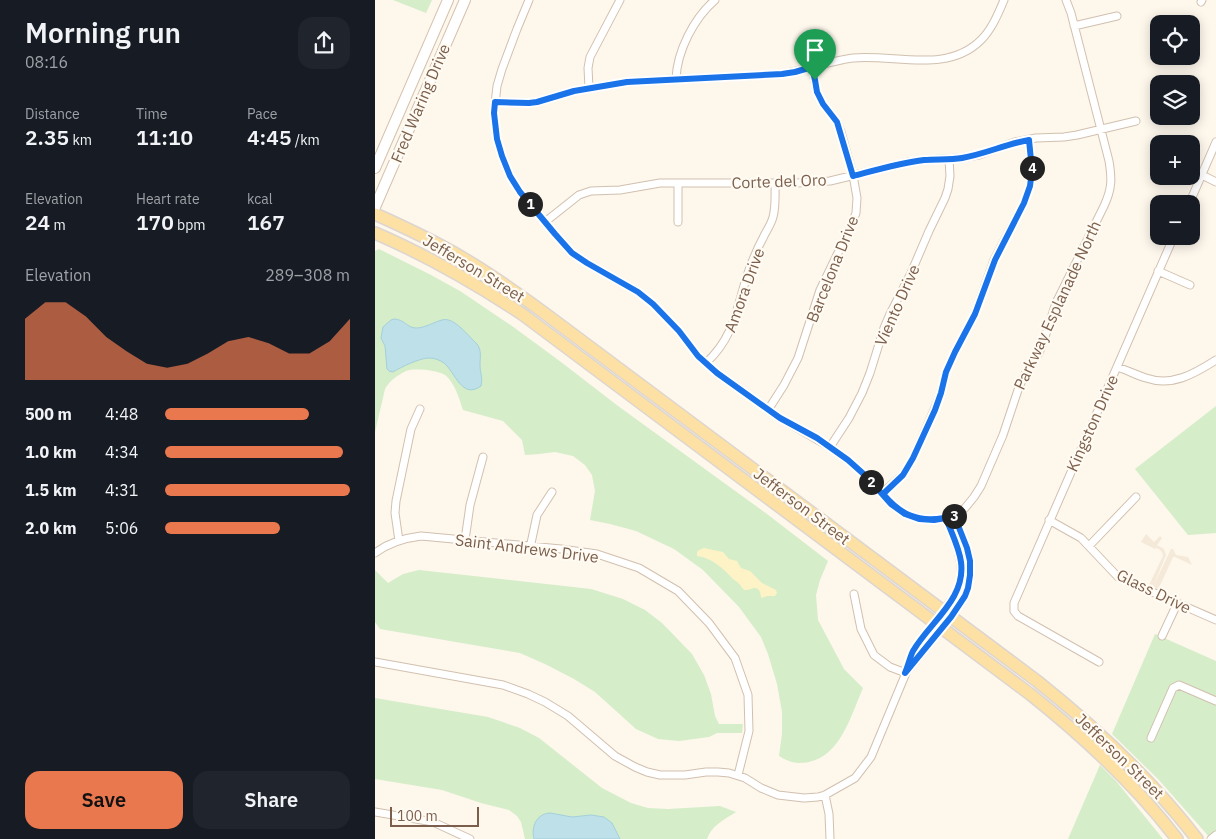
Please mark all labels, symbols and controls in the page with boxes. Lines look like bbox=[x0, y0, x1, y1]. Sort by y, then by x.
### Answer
text: Morning run bbox=[25, 14, 181, 51]
map controls bbox=[1150, 15, 1200, 245]
button: locate bbox=[1150, 15, 1200, 65]
button: share bbox=[298, 17, 350, 69]
pin bbox=[794, 29, 836, 80]
icon: arrive bbox=[801, 36, 829, 64]
street label: Fred Waring Drive bbox=[386, 40, 454, 165]
text: 08:16 bbox=[25, 52, 68, 72]
button: layers bbox=[1150, 75, 1200, 125]
text: Distance bbox=[25, 105, 80, 123]
text: Time bbox=[136, 105, 167, 123]
text: Pace bbox=[247, 105, 277, 123]
text: 2.35 bbox=[25, 123, 69, 151]
text: 11:10 bbox=[136, 123, 193, 151]
text: 4:45 bbox=[247, 123, 292, 151]
text: km bbox=[69, 131, 92, 149]
text: /km bbox=[292, 131, 320, 149]
button: + bbox=[1150, 135, 1200, 185]
pin: 4 bbox=[1019, 156, 1045, 180]
text: 4 bbox=[1028, 159, 1037, 177]
street label: Corte del Oro bbox=[731, 169, 827, 193]
text: Elevation bbox=[25, 190, 83, 208]
text: Heart rate bbox=[136, 190, 200, 208]
text: kcal bbox=[247, 190, 272, 208]
pin: 1 bbox=[517, 192, 543, 216]
text: 1 bbox=[526, 195, 535, 213]
button: − bbox=[1150, 195, 1200, 245]
text: 24 bbox=[25, 208, 50, 236]
text: 170 bbox=[136, 208, 174, 236]
text: 167 bbox=[247, 208, 285, 236]
street label: Barcelona Drive bbox=[801, 213, 863, 325]
text: m bbox=[50, 216, 66, 234]
text: bpm bbox=[174, 216, 206, 234]
street label: Parkway Esplanade North bbox=[1009, 217, 1105, 393]
street label: Jefferson Street bbox=[419, 230, 529, 306]
street label: Amora Drive bbox=[719, 245, 769, 335]
street label: Viento Drive bbox=[870, 261, 924, 349]
text: Elevation bbox=[25, 265, 91, 285]
text: 289–308 m bbox=[265, 265, 350, 285]
street label: Kingston Drive bbox=[1062, 371, 1122, 475]
text: 500 m bbox=[25, 404, 72, 424]
text: 4:48 bbox=[105, 404, 138, 424]
text: 1.0 km bbox=[25, 442, 76, 462]
text: 4:34 bbox=[105, 442, 138, 462]
street label: Jefferson Street bbox=[750, 463, 854, 549]
pin: 2 bbox=[859, 470, 883, 494]
text: 2 bbox=[867, 473, 876, 491]
text: 1.5 km bbox=[25, 480, 76, 500]
text: 4:31 bbox=[105, 480, 138, 500]
pin: 3 bbox=[941, 504, 967, 528]
text: 3 bbox=[950, 507, 959, 525]
text: 2.0 km bbox=[25, 518, 76, 538]
text: 5:06 bbox=[105, 518, 138, 538]
street label: Saint Andrews Drive bbox=[454, 529, 600, 567]
street label: Glass Drive bbox=[1113, 564, 1195, 618]
street label: Jefferson Street bbox=[1072, 709, 1168, 803]
button: Save bbox=[25, 771, 183, 829]
button: Share bbox=[193, 771, 350, 829]
scale bar bbox=[390, 804, 479, 827]
text: 100 m bbox=[397, 807, 438, 825]

